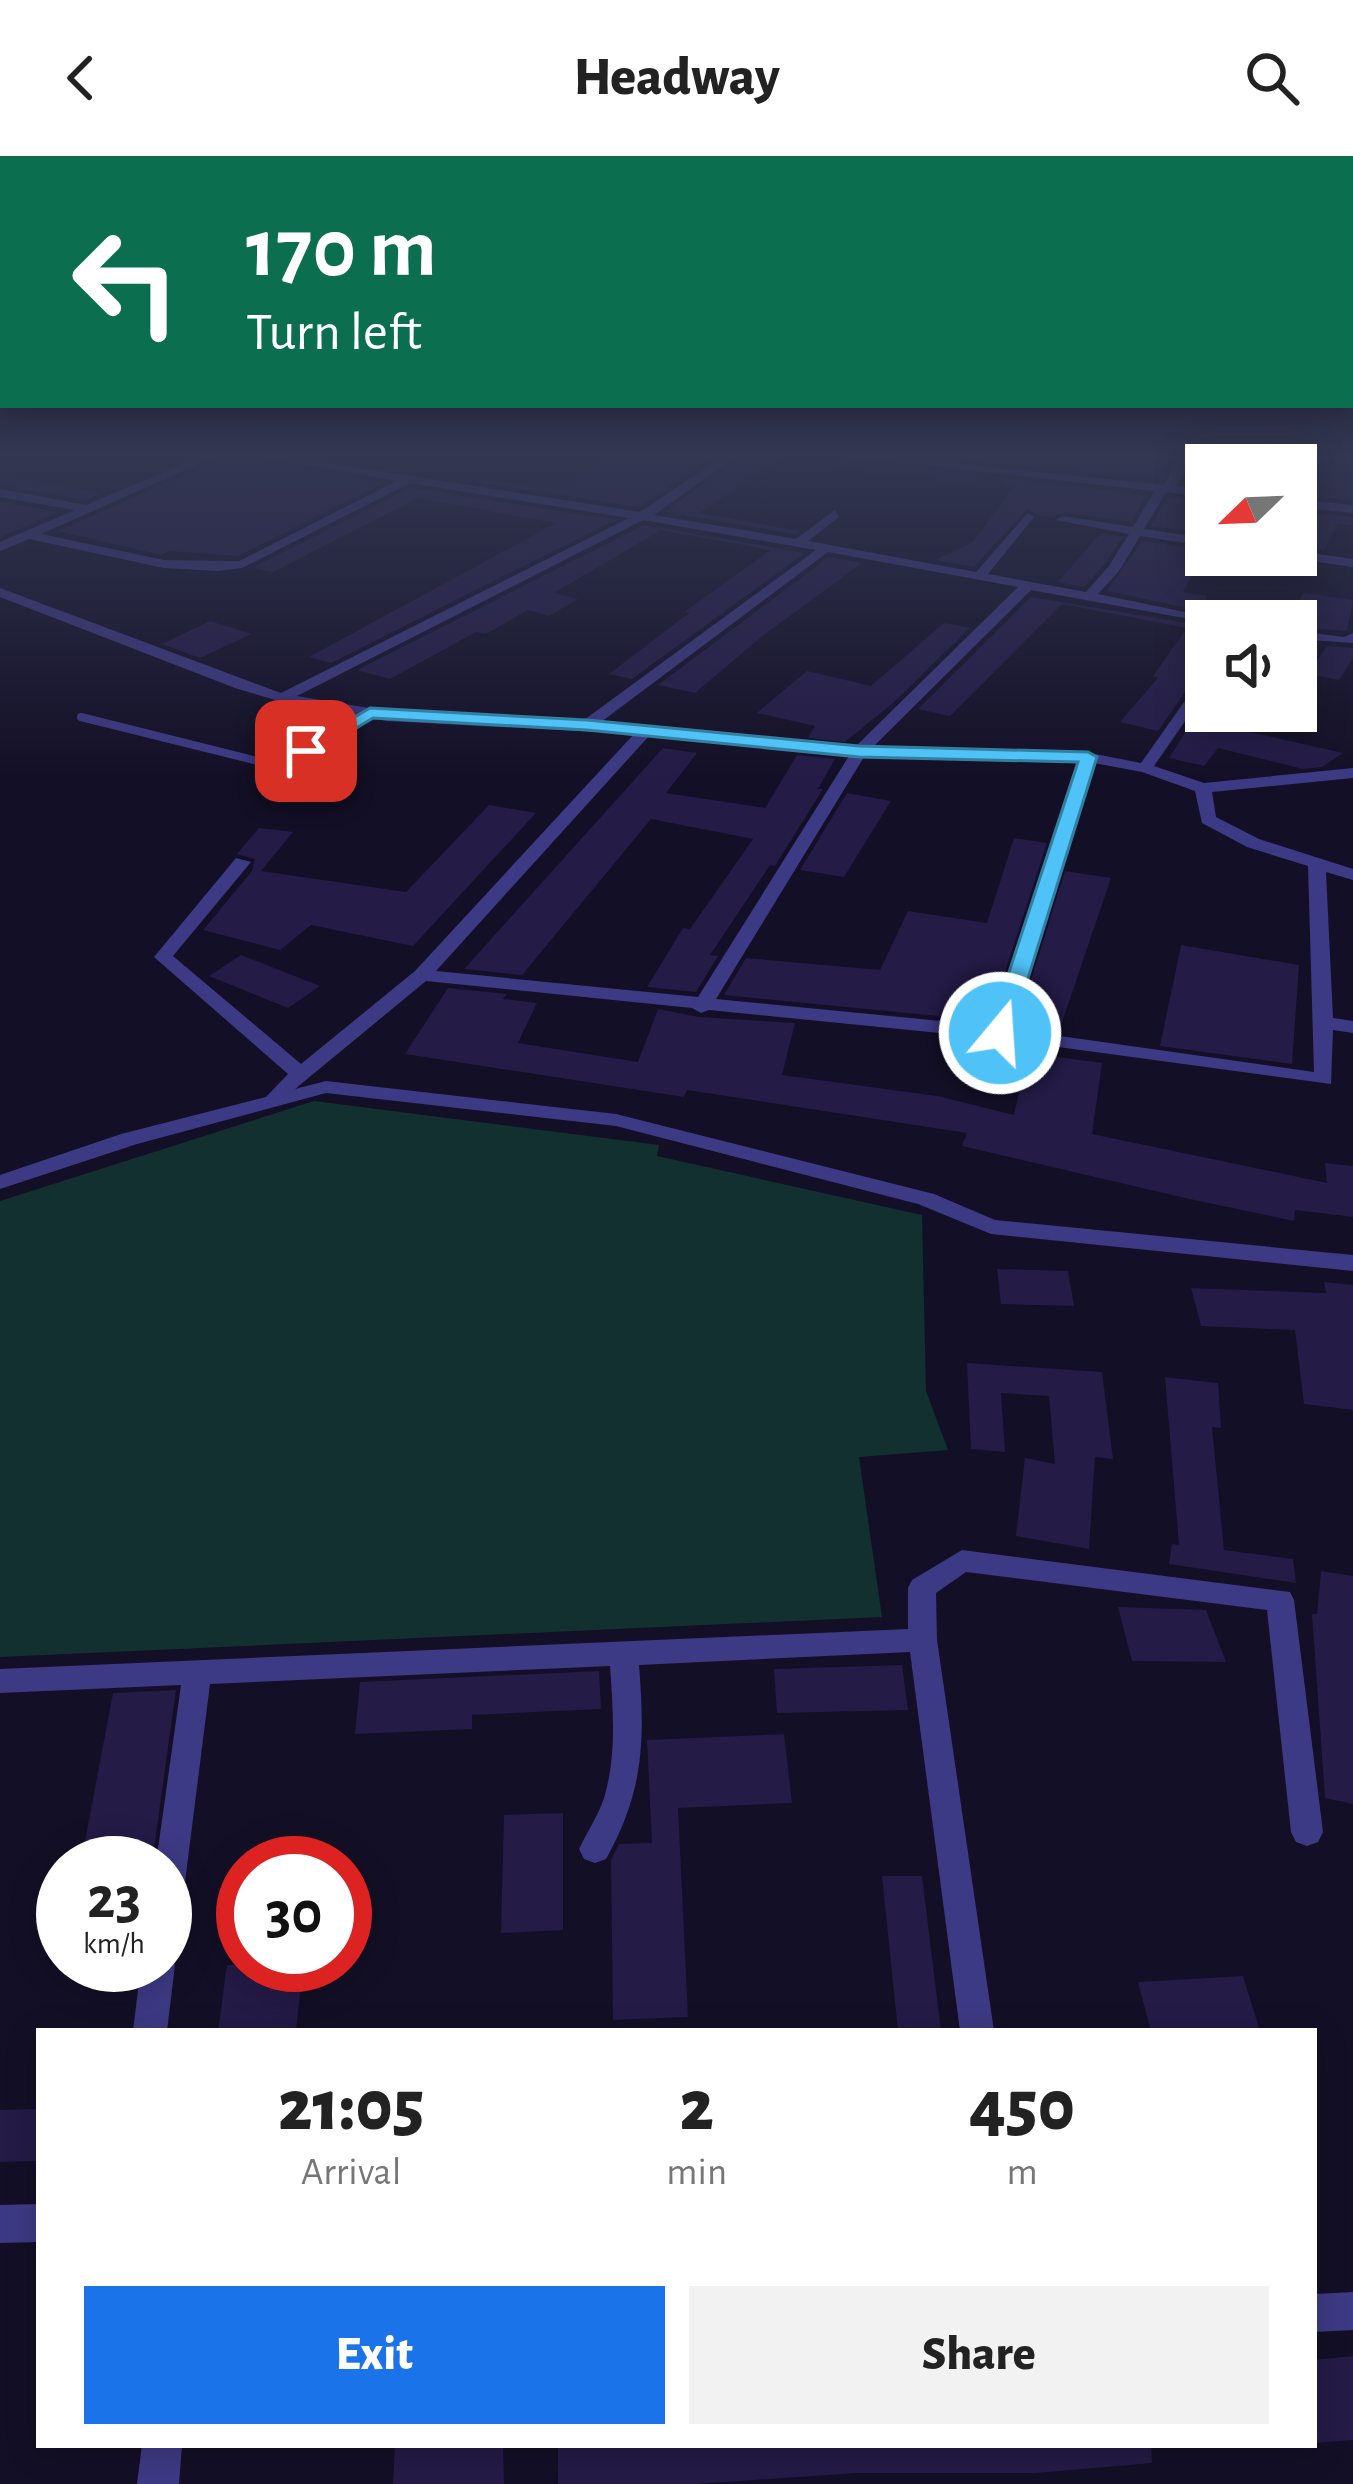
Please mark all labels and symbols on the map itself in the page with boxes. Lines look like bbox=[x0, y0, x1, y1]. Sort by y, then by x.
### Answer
north arrow bbox=[1185, 444, 1317, 576]
pin bbox=[255, 700, 357, 802]
position arrow bbox=[937, 970, 1063, 1096]
speed limit sign: 30 bbox=[216, 1836, 372, 1992]

